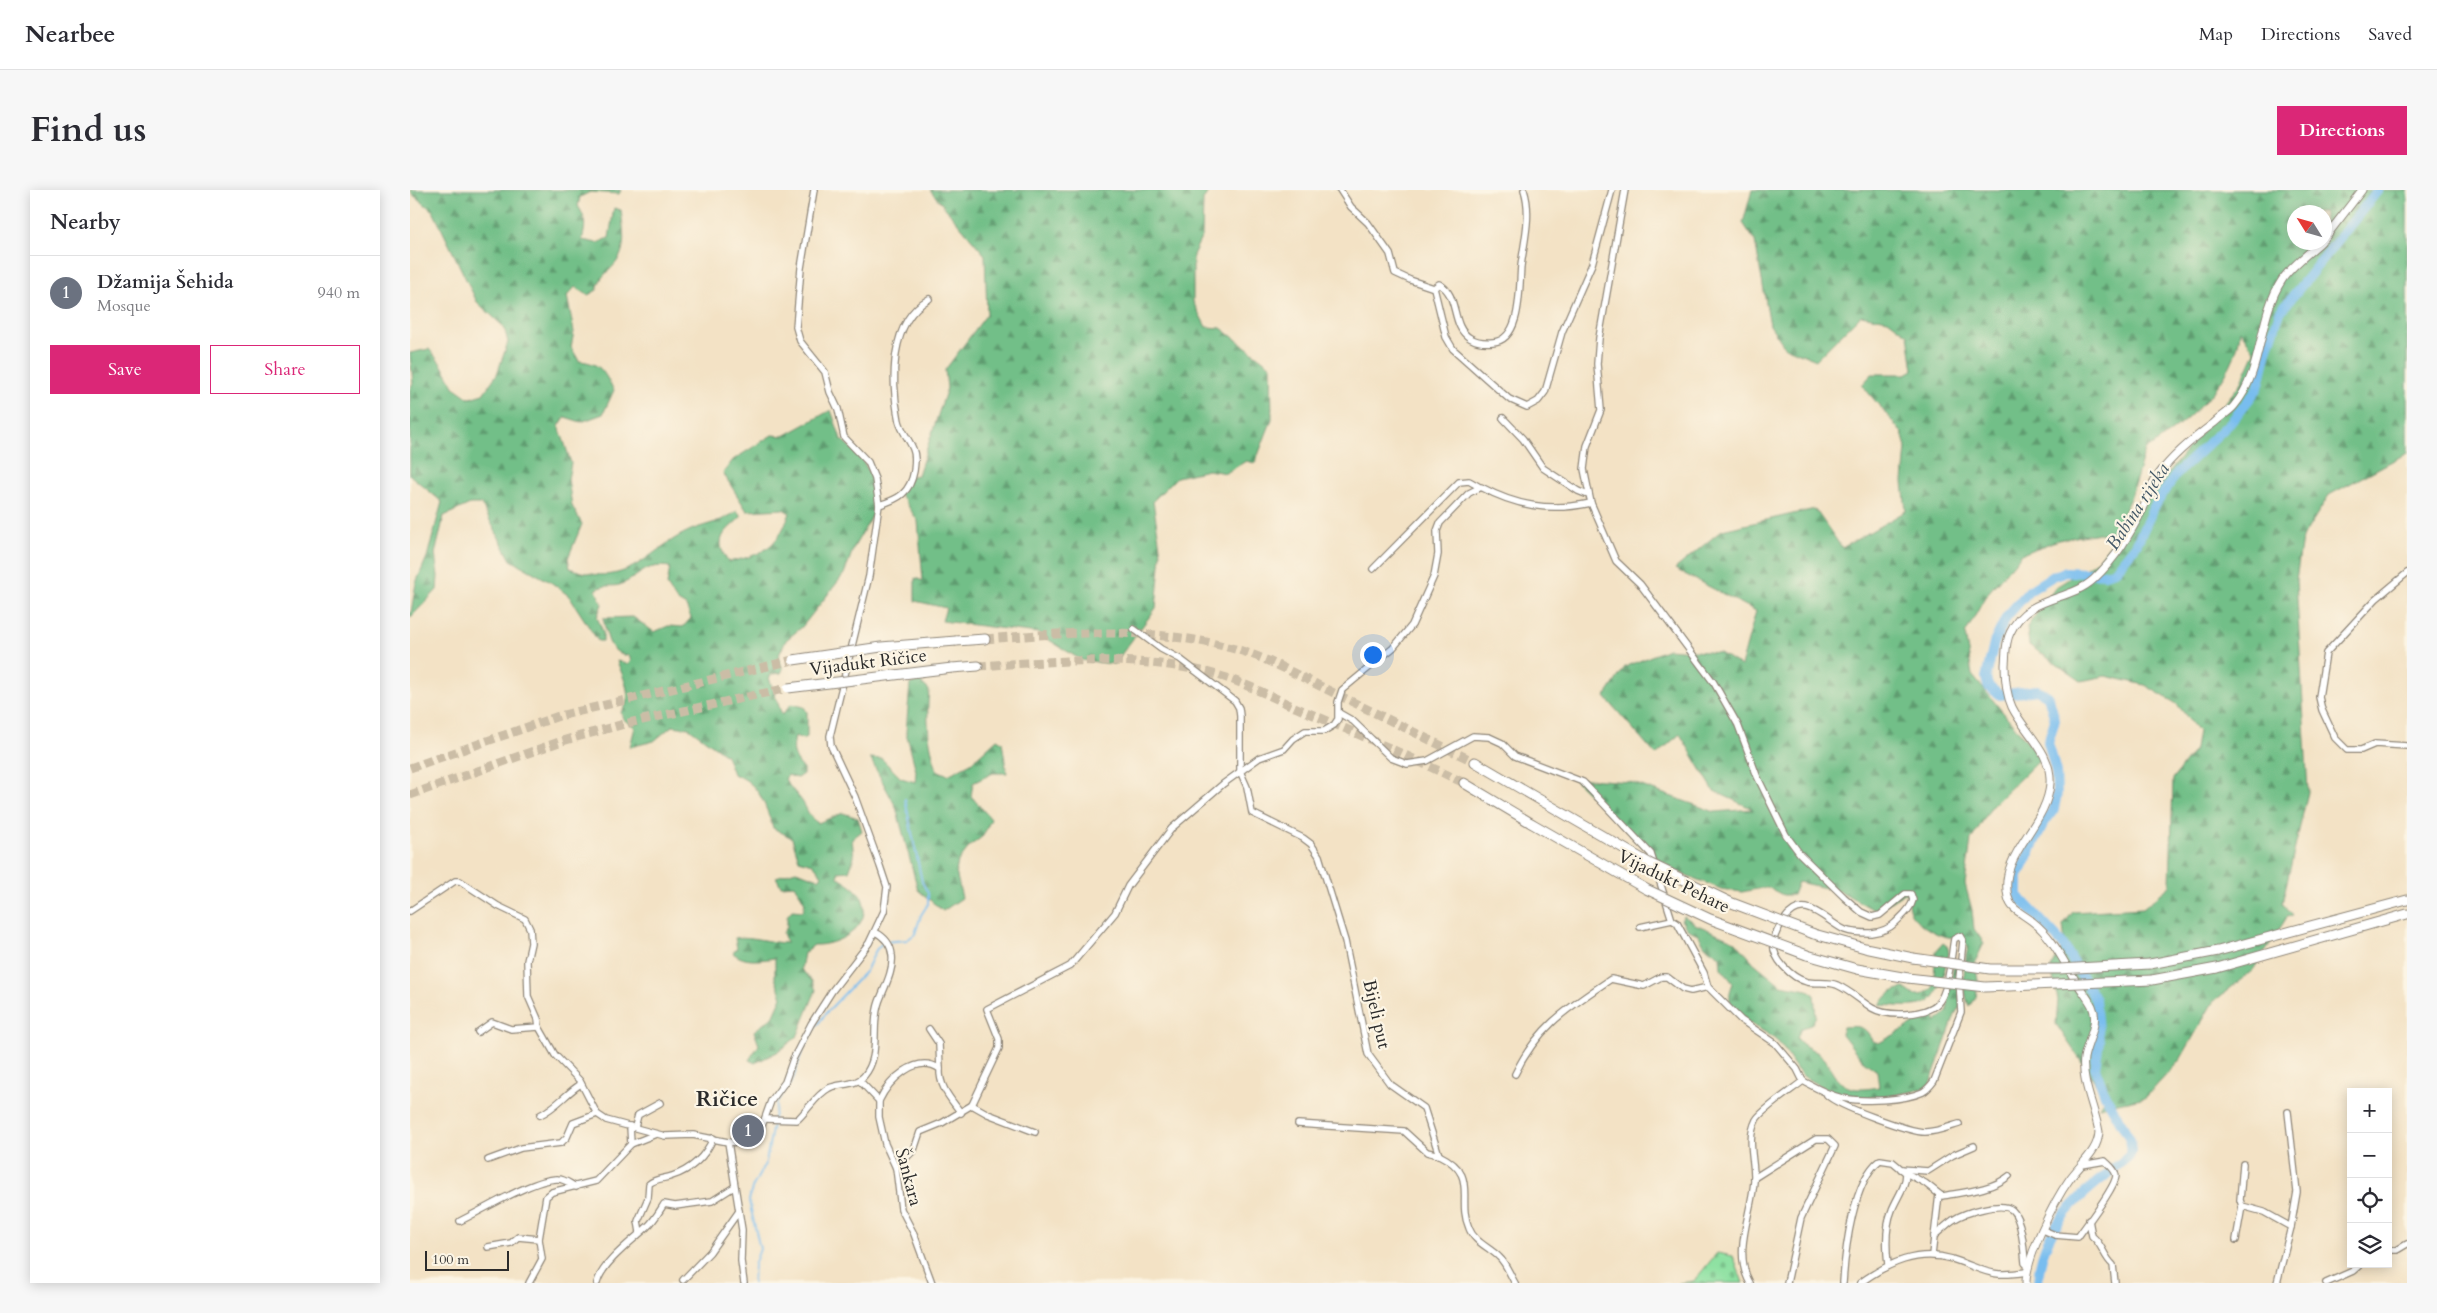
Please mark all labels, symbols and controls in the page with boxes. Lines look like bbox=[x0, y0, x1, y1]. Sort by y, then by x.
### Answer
text: Nearbee bbox=[25, 18, 115, 51]
text: Map bbox=[2199, 22, 2233, 47]
text: Directions bbox=[2261, 22, 2340, 47]
text: Saved bbox=[2368, 22, 2412, 47]
text: Find us bbox=[30, 106, 146, 154]
button: Directions bbox=[2277, 106, 2407, 155]
north arrow bbox=[2287, 205, 2332, 250]
text: Nearby bbox=[50, 208, 121, 237]
text: Džamija Šehida bbox=[97, 269, 234, 295]
text: 1 bbox=[62, 282, 70, 304]
text: 940 m bbox=[318, 282, 360, 304]
text: Mosque bbox=[97, 295, 151, 317]
button: Save bbox=[50, 345, 200, 394]
button: Share bbox=[210, 345, 360, 394]
water label: Babina rijeka bbox=[2100, 457, 2176, 555]
your location bbox=[1360, 642, 1386, 668]
street label: Vijadukt Ričice bbox=[808, 643, 928, 682]
street label: Vijadukt Pehare bbox=[1613, 843, 1734, 919]
street label: Bijeli put bbox=[1356, 977, 1397, 1051]
district label: Ričice bbox=[696, 1084, 758, 1114]
map controls bbox=[2347, 1088, 2392, 1268]
button: + bbox=[2347, 1088, 2392, 1133]
pin: 1 bbox=[732, 1112, 764, 1150]
button: − bbox=[2347, 1133, 2392, 1178]
street label: Šankara bbox=[889, 1146, 928, 1209]
button: locate bbox=[2347, 1178, 2392, 1223]
button: layers bbox=[2347, 1223, 2392, 1268]
scale bar bbox=[425, 1248, 509, 1271]
text: 100 m bbox=[432, 1250, 469, 1269]

